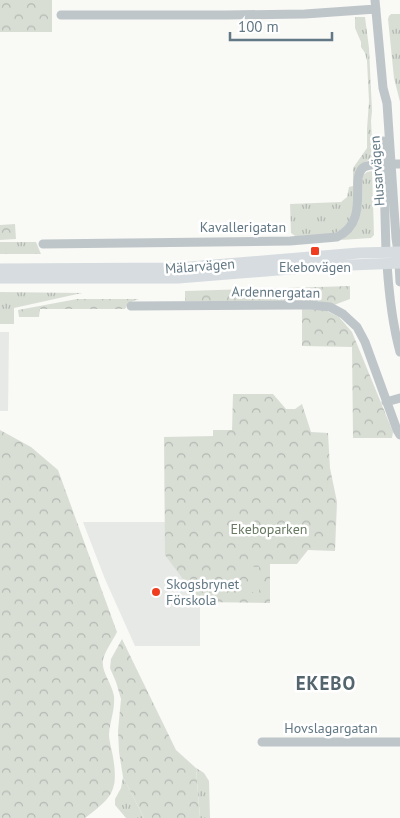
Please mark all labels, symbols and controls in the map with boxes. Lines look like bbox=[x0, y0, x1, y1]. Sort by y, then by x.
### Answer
scale bar bbox=[230, 10, 332, 42]
text: 100 m bbox=[238, 17, 279, 36]
street label: Husarvägen bbox=[366, 135, 388, 207]
street label: Kavallerigatan bbox=[200, 218, 286, 236]
marker: Ekebovägen bbox=[309, 245, 321, 257]
street label: Mälarvägen bbox=[165, 255, 235, 277]
place label: Ekebovägen bbox=[279, 258, 351, 276]
street label: Ardennergatan bbox=[232, 282, 320, 302]
park label: Ekeboparken bbox=[231, 520, 307, 538]
place label: Skogsbrynet Förskola bbox=[166, 575, 240, 609]
marker: Skogsbrynet Förskola bbox=[150, 586, 162, 598]
district label: EKEBO bbox=[296, 671, 356, 695]
street label: Hovslagargatan bbox=[284, 719, 378, 737]

